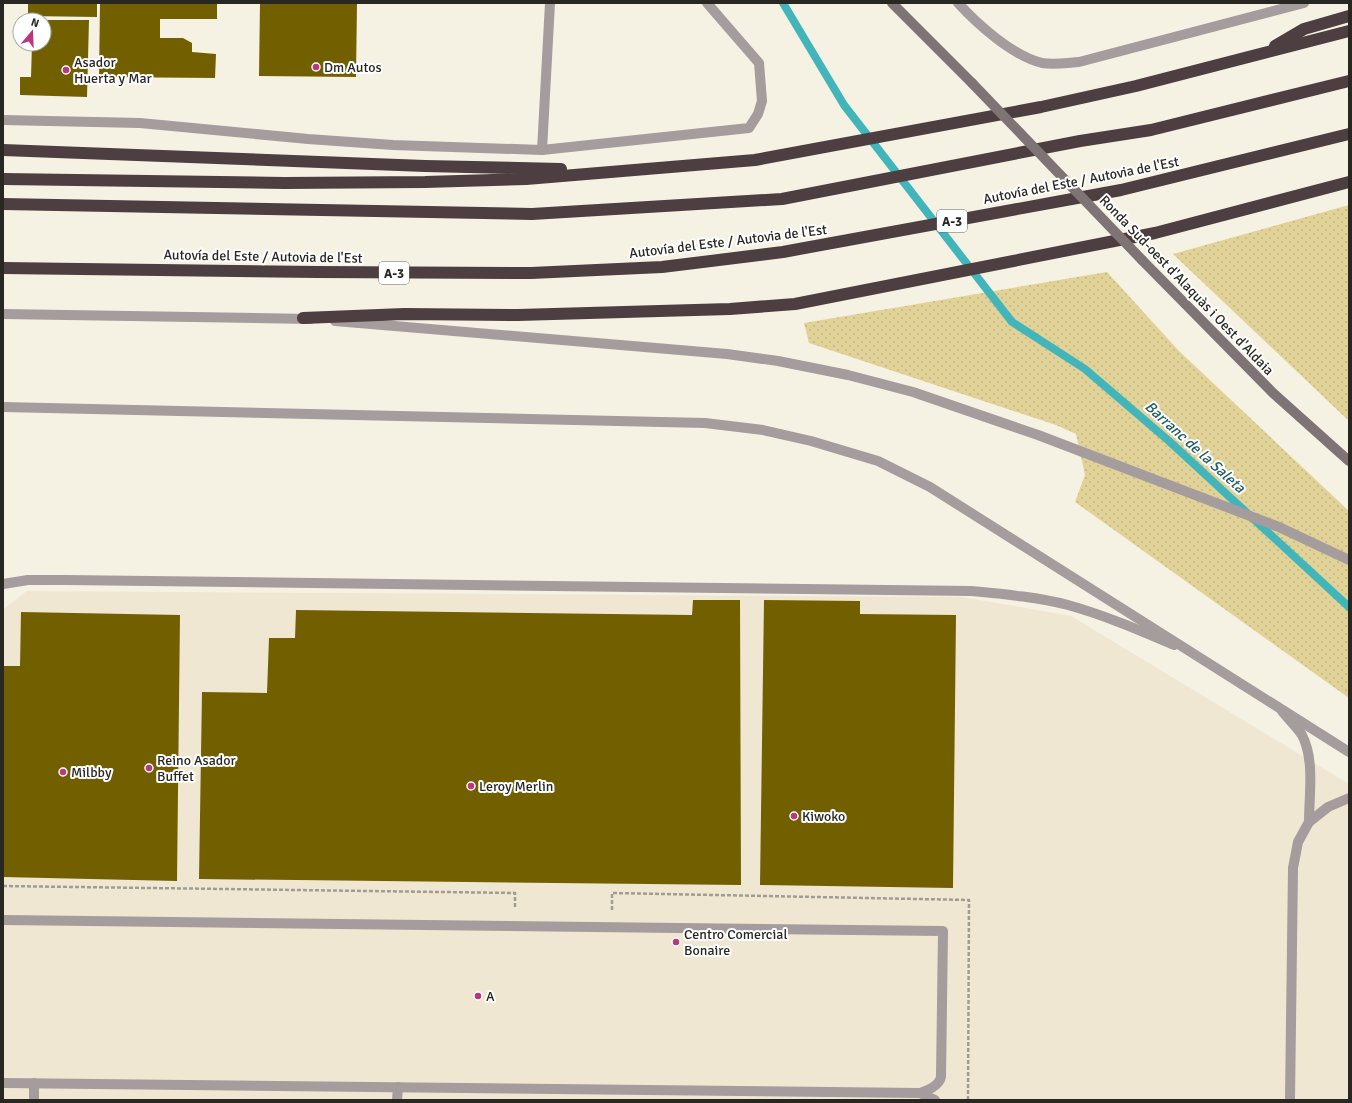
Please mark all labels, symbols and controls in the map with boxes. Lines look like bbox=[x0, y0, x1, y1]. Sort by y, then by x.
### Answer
north arrow bbox=[12, 12, 52, 52]
text: N bbox=[29, 16, 41, 30]
place label: Asador Huerta y Mar bbox=[74, 54, 153, 87]
place label: Dm Autos bbox=[324, 59, 382, 76]
marker: Dm Autos bbox=[311, 62, 321, 72]
marker: Asador Huerta y Mar bbox=[61, 65, 71, 75]
street label: Autovía del Este / Autovia de l'Est bbox=[982, 153, 1181, 208]
street label: Ronda Sud-oest d'Alaquàs i Oest d'Aldaia bbox=[1096, 192, 1277, 379]
road number: A-3 bbox=[937, 210, 967, 232]
street label: Autovía del Este / Autovia de l'Est bbox=[628, 221, 828, 262]
street label: Autovía del Este / Autovia de l'Est bbox=[163, 246, 363, 267]
road number: A-3 bbox=[379, 262, 409, 284]
water label: Barranc de la Saleta bbox=[1141, 397, 1249, 497]
place label: Reino Asador Buffet bbox=[157, 752, 236, 785]
marker: Reino Asador Buffet bbox=[144, 763, 154, 773]
place label: Milbby bbox=[71, 764, 112, 781]
marker: Milbby bbox=[58, 767, 68, 777]
place label: Leroy Merlin bbox=[479, 778, 553, 795]
marker: Leroy Merlin bbox=[466, 781, 476, 791]
place label: Kiwoko bbox=[802, 808, 845, 825]
marker: Kiwoko bbox=[789, 811, 799, 821]
place label: Centro Comercial Bonaire bbox=[684, 926, 788, 959]
marker: Centro Comercial Bonaire bbox=[671, 937, 681, 947]
place label: A bbox=[486, 988, 495, 1005]
marker: A bbox=[473, 991, 483, 1001]

